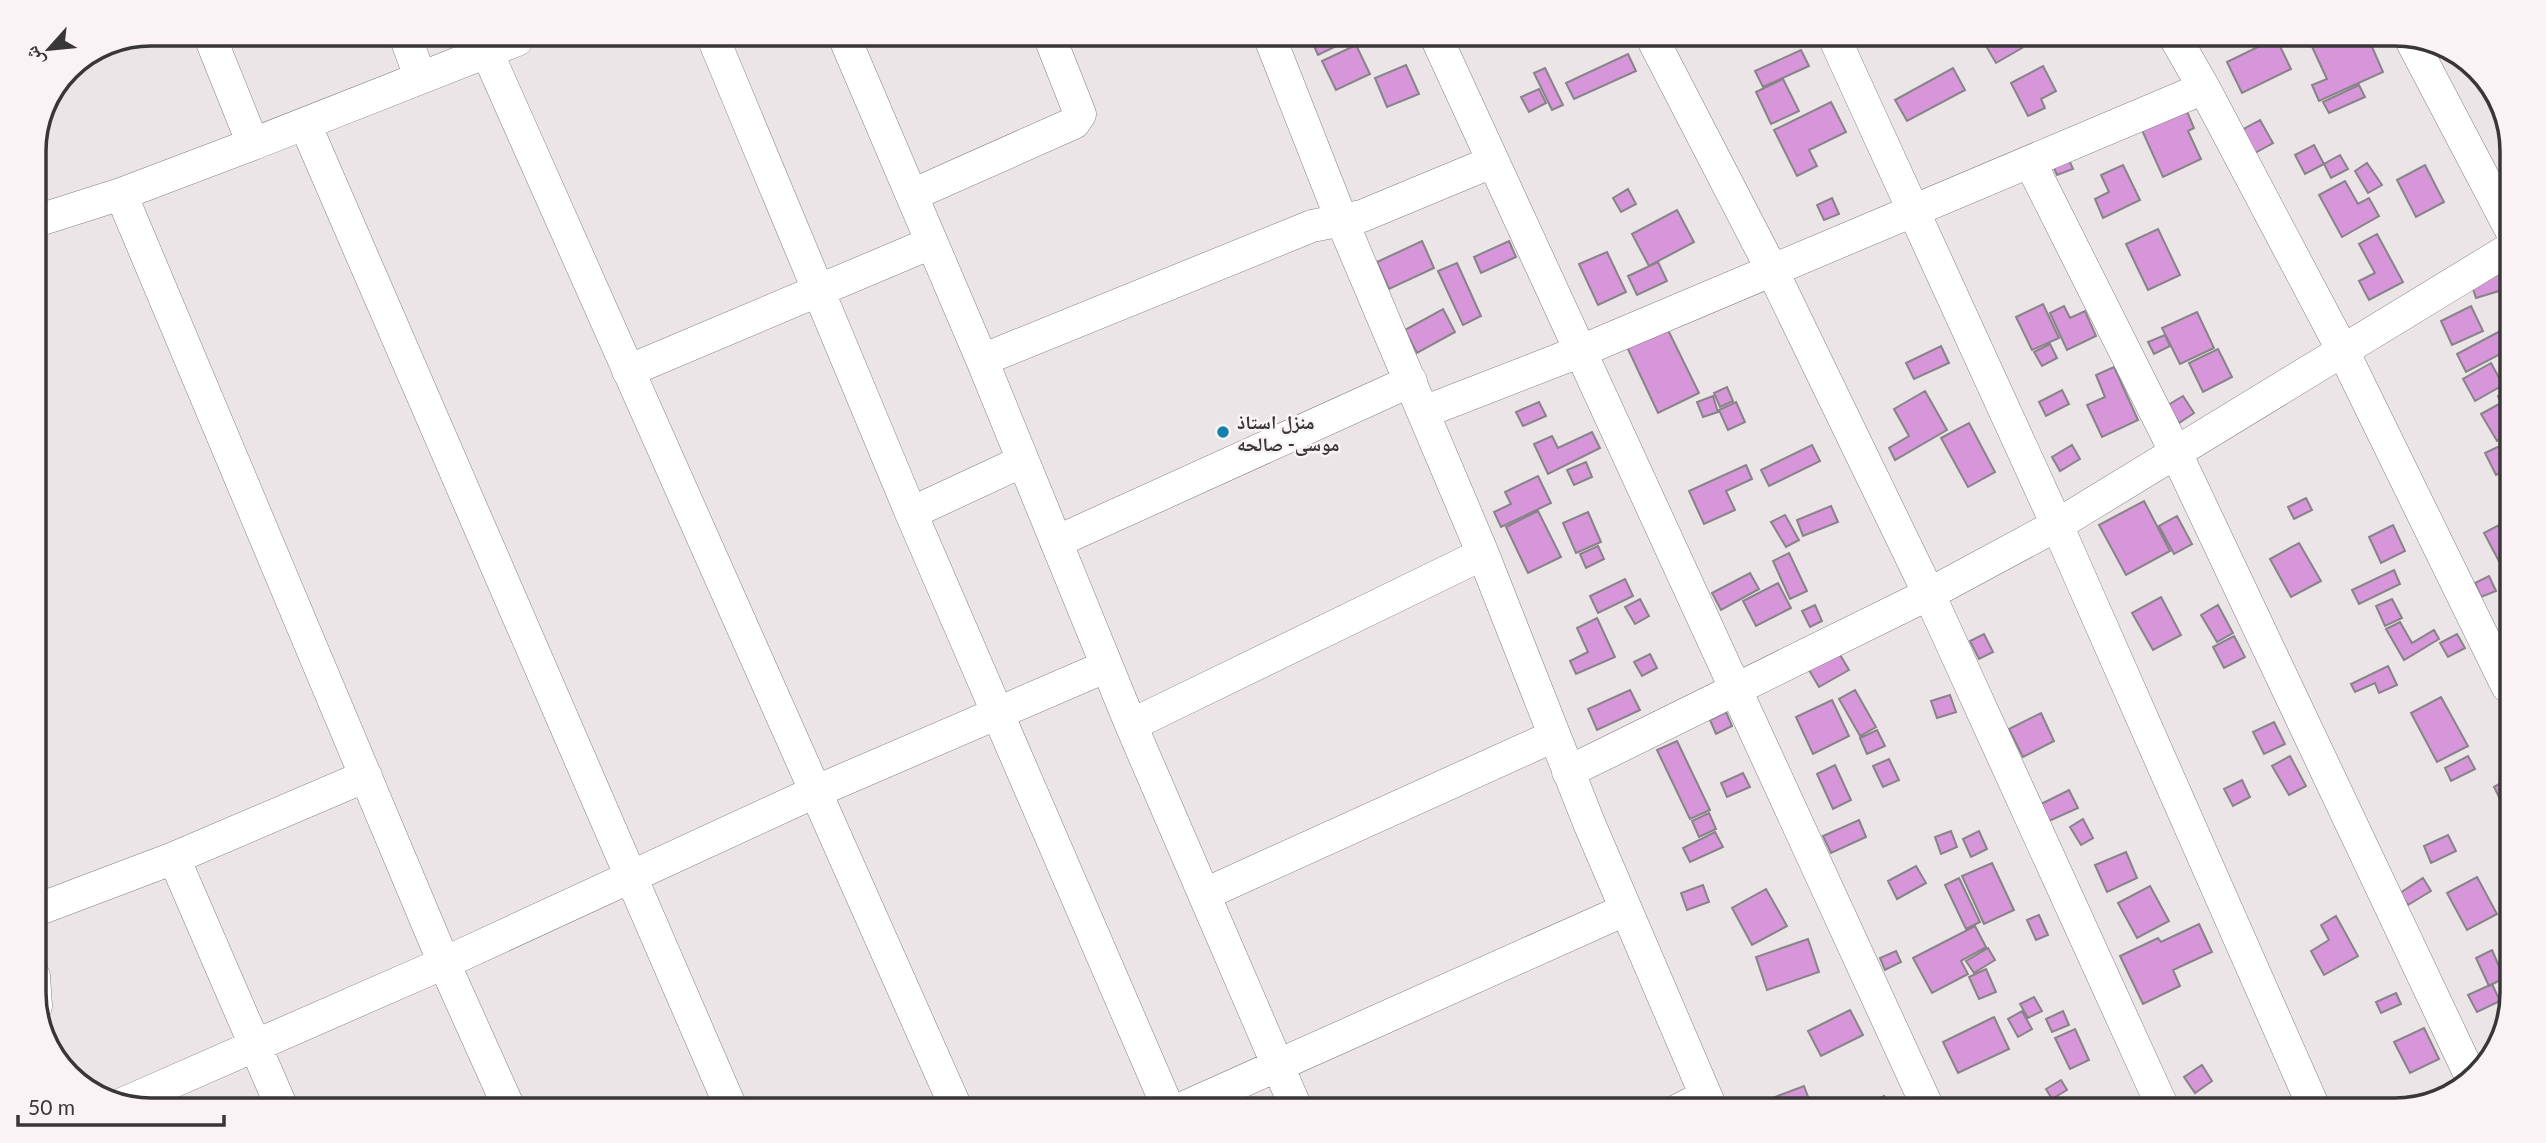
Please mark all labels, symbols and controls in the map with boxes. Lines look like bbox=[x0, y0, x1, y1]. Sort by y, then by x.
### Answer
north arrow bbox=[14, 14, 84, 84]
text: ش bbox=[19, 42, 49, 71]
place label: منزل استاذ موسى- صالحه bbox=[1237, 410, 1339, 456]
marker: منزل استاذ موسى- صالحه bbox=[1215, 424, 1231, 440]
scale bar bbox=[18, 1084, 224, 1128]
text: 50 m bbox=[28, 1094, 75, 1119]

